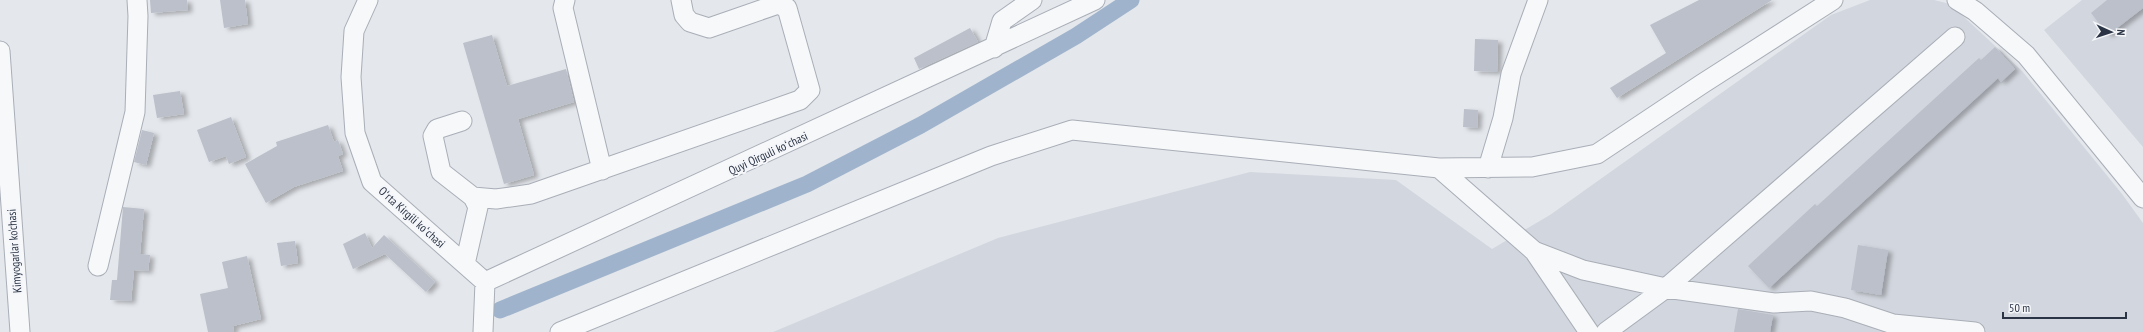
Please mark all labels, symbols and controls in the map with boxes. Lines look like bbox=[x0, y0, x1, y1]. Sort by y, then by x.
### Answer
north arrow bbox=[2091, 12, 2131, 52]
text: N bbox=[2114, 29, 2128, 36]
street label: Quyi Qirguli koʻchasi bbox=[726, 128, 810, 178]
street label: Oʻrta Kirgili koʻchasi bbox=[376, 183, 448, 251]
street label: Kimyogarlar ko'chasi bbox=[4, 209, 24, 293]
scale bar bbox=[2003, 294, 2126, 320]
text: 50 m bbox=[2009, 300, 2030, 315]

